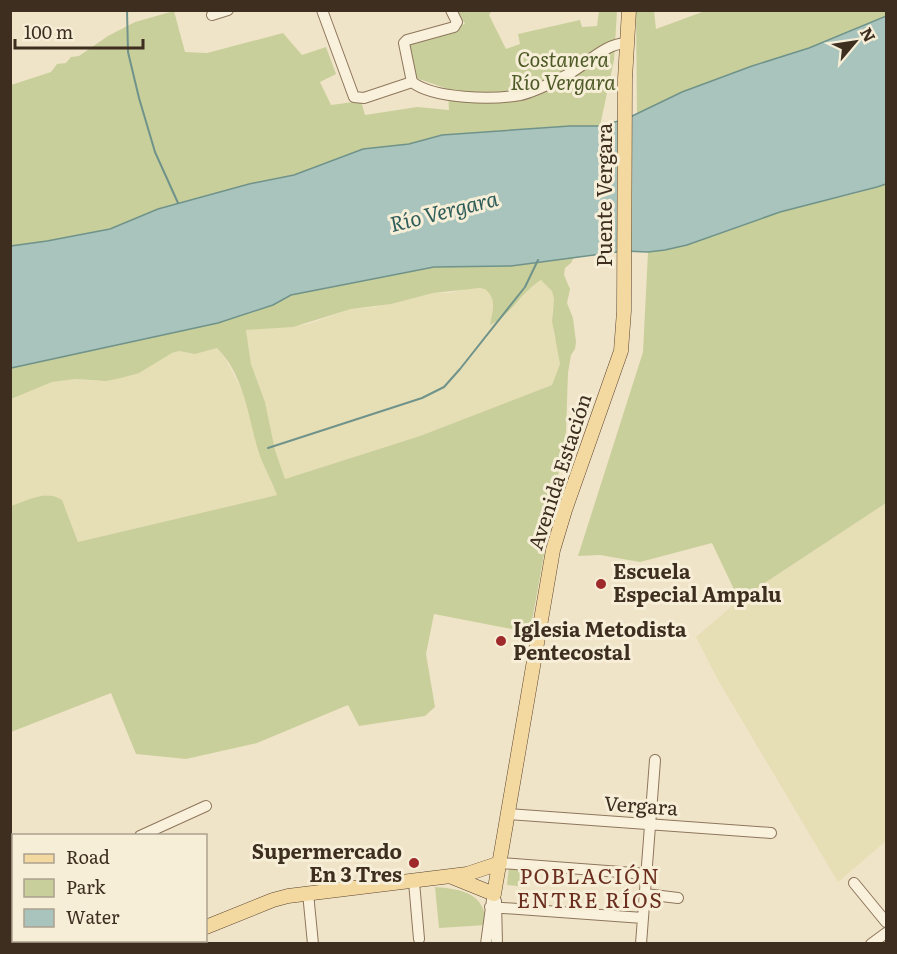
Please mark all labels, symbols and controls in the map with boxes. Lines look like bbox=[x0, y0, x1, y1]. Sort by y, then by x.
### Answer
scale bar bbox=[15, 12, 142, 50]
north arrow bbox=[825, 12, 885, 72]
text: 100 m bbox=[24, 18, 73, 45]
text: N bbox=[855, 23, 883, 46]
park label: Costanera Río Vergara bbox=[510, 43, 616, 96]
street label: Puente Vergara bbox=[588, 123, 618, 267]
water label: Río Vergara bbox=[386, 181, 501, 238]
street label: Avenida Estación bbox=[519, 389, 598, 553]
place label: Escuela Especial Ampalu bbox=[613, 555, 782, 608]
marker: Escuela Especial Ampalu bbox=[594, 577, 608, 591]
place label: Iglesia Metodista Pentecostal bbox=[513, 613, 687, 666]
marker: Iglesia Metodista Pentecostal bbox=[494, 634, 508, 648]
street label: Vergara bbox=[603, 786, 679, 822]
legend bbox=[12, 834, 207, 942]
place label: Supermercado En 3 Tres bbox=[252, 835, 402, 888]
text: Road bbox=[66, 843, 110, 870]
marker: Supermercado En 3 Tres bbox=[407, 856, 421, 870]
district label: POBLACIÓN ENTRE RÍOS bbox=[517, 859, 663, 914]
text: Park bbox=[66, 873, 107, 900]
text: Water bbox=[66, 903, 120, 930]

